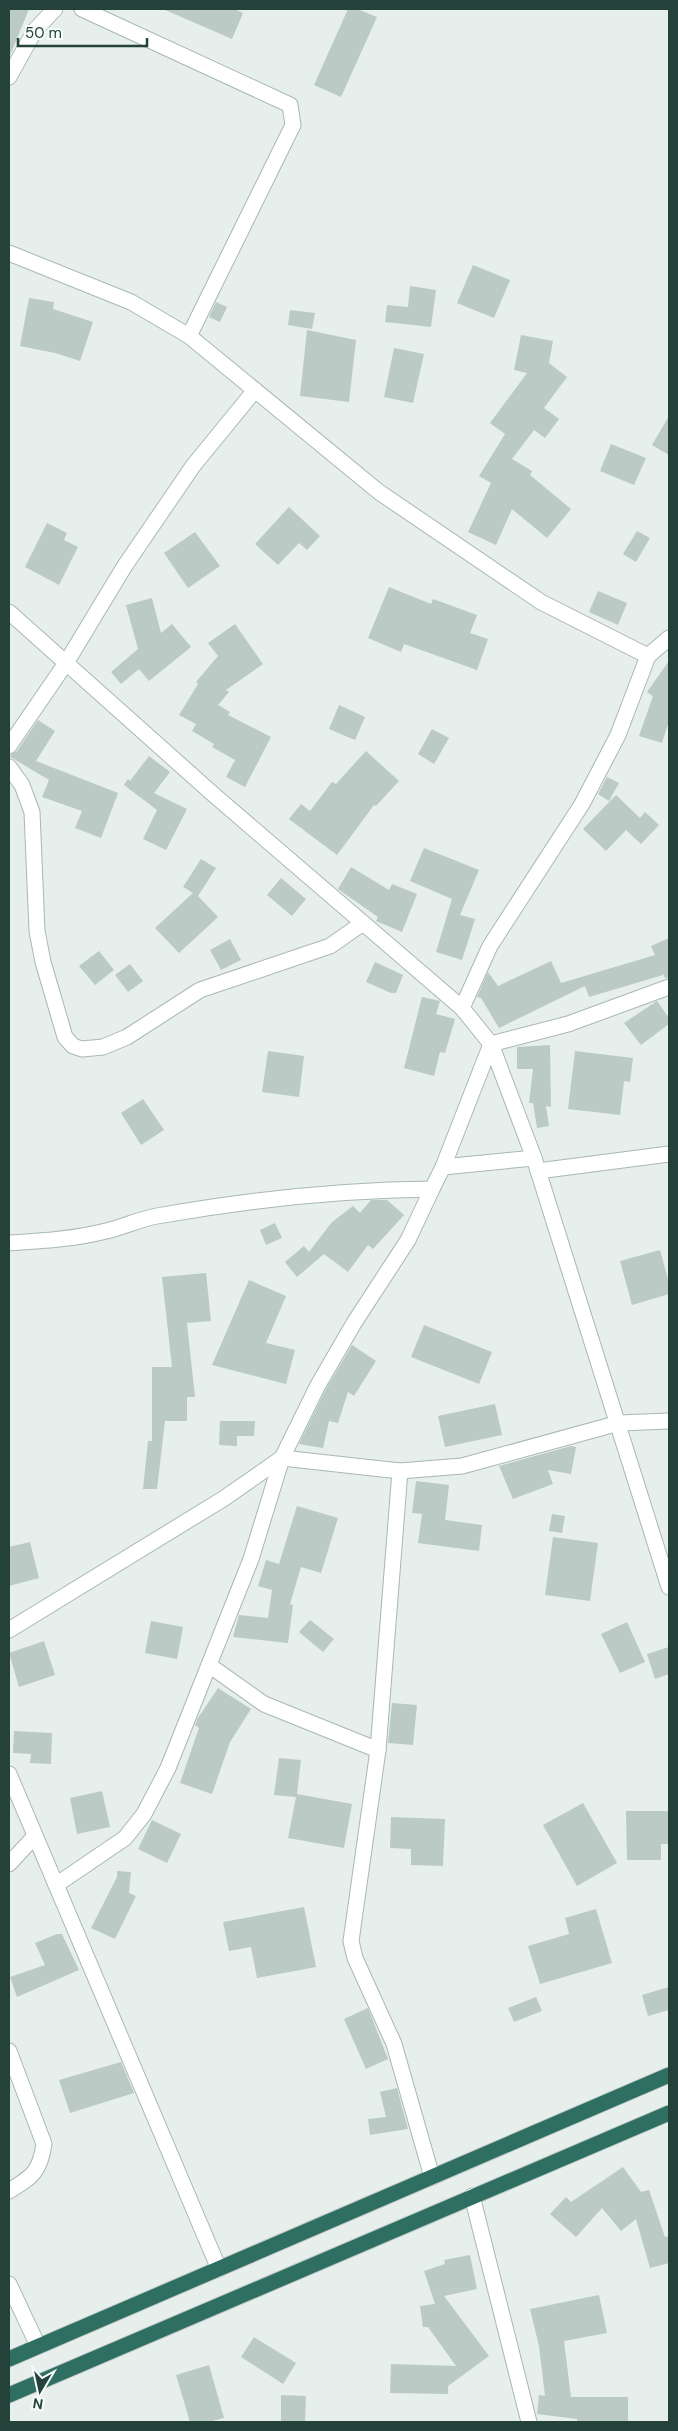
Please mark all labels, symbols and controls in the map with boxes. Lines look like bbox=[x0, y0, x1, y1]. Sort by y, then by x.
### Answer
scale bar bbox=[18, 15, 146, 47]
text: 50 m bbox=[25, 23, 62, 43]
north arrow bbox=[15, 2366, 65, 2416]
text: N bbox=[32, 2394, 44, 2414]

